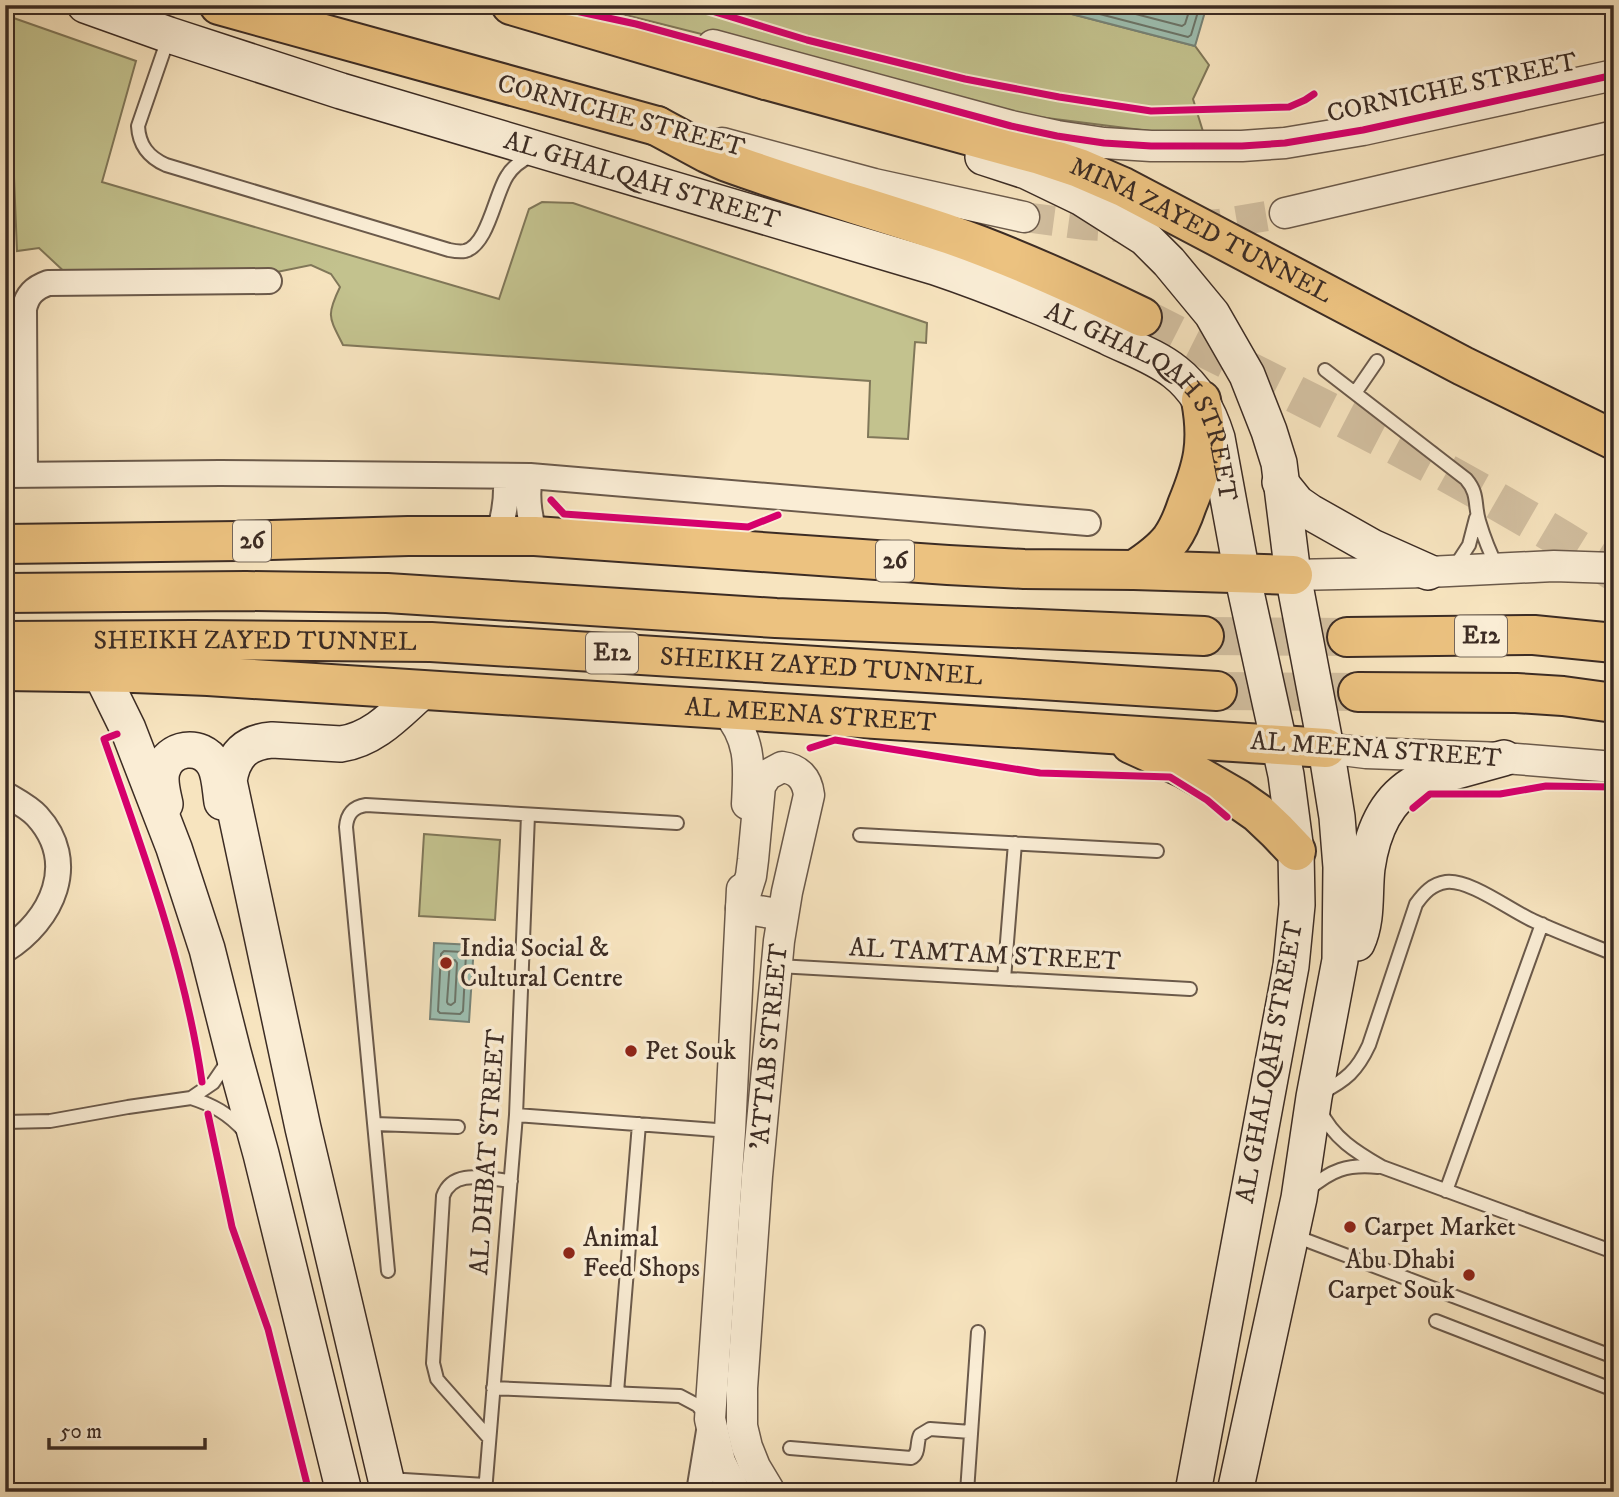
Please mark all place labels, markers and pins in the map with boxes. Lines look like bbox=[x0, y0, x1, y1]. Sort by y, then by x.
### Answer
place label: India Social & Cultural Centre bbox=[460, 932, 623, 995]
marker: India Social & Cultural Centre bbox=[438, 955, 454, 971]
place label: Pet Souk bbox=[645, 1035, 736, 1068]
marker: Pet Souk bbox=[623, 1043, 639, 1059]
place label: Carpet Market bbox=[1364, 1211, 1516, 1244]
marker: Carpet Market bbox=[1342, 1219, 1358, 1235]
place label: Animal Feed Shops bbox=[583, 1222, 700, 1285]
place label: Abu Dhabi Carpet Souk bbox=[1328, 1244, 1455, 1307]
marker: Animal Feed Shops bbox=[561, 1245, 577, 1261]
marker: Abu Dhabi Carpet Souk bbox=[1461, 1267, 1477, 1283]

